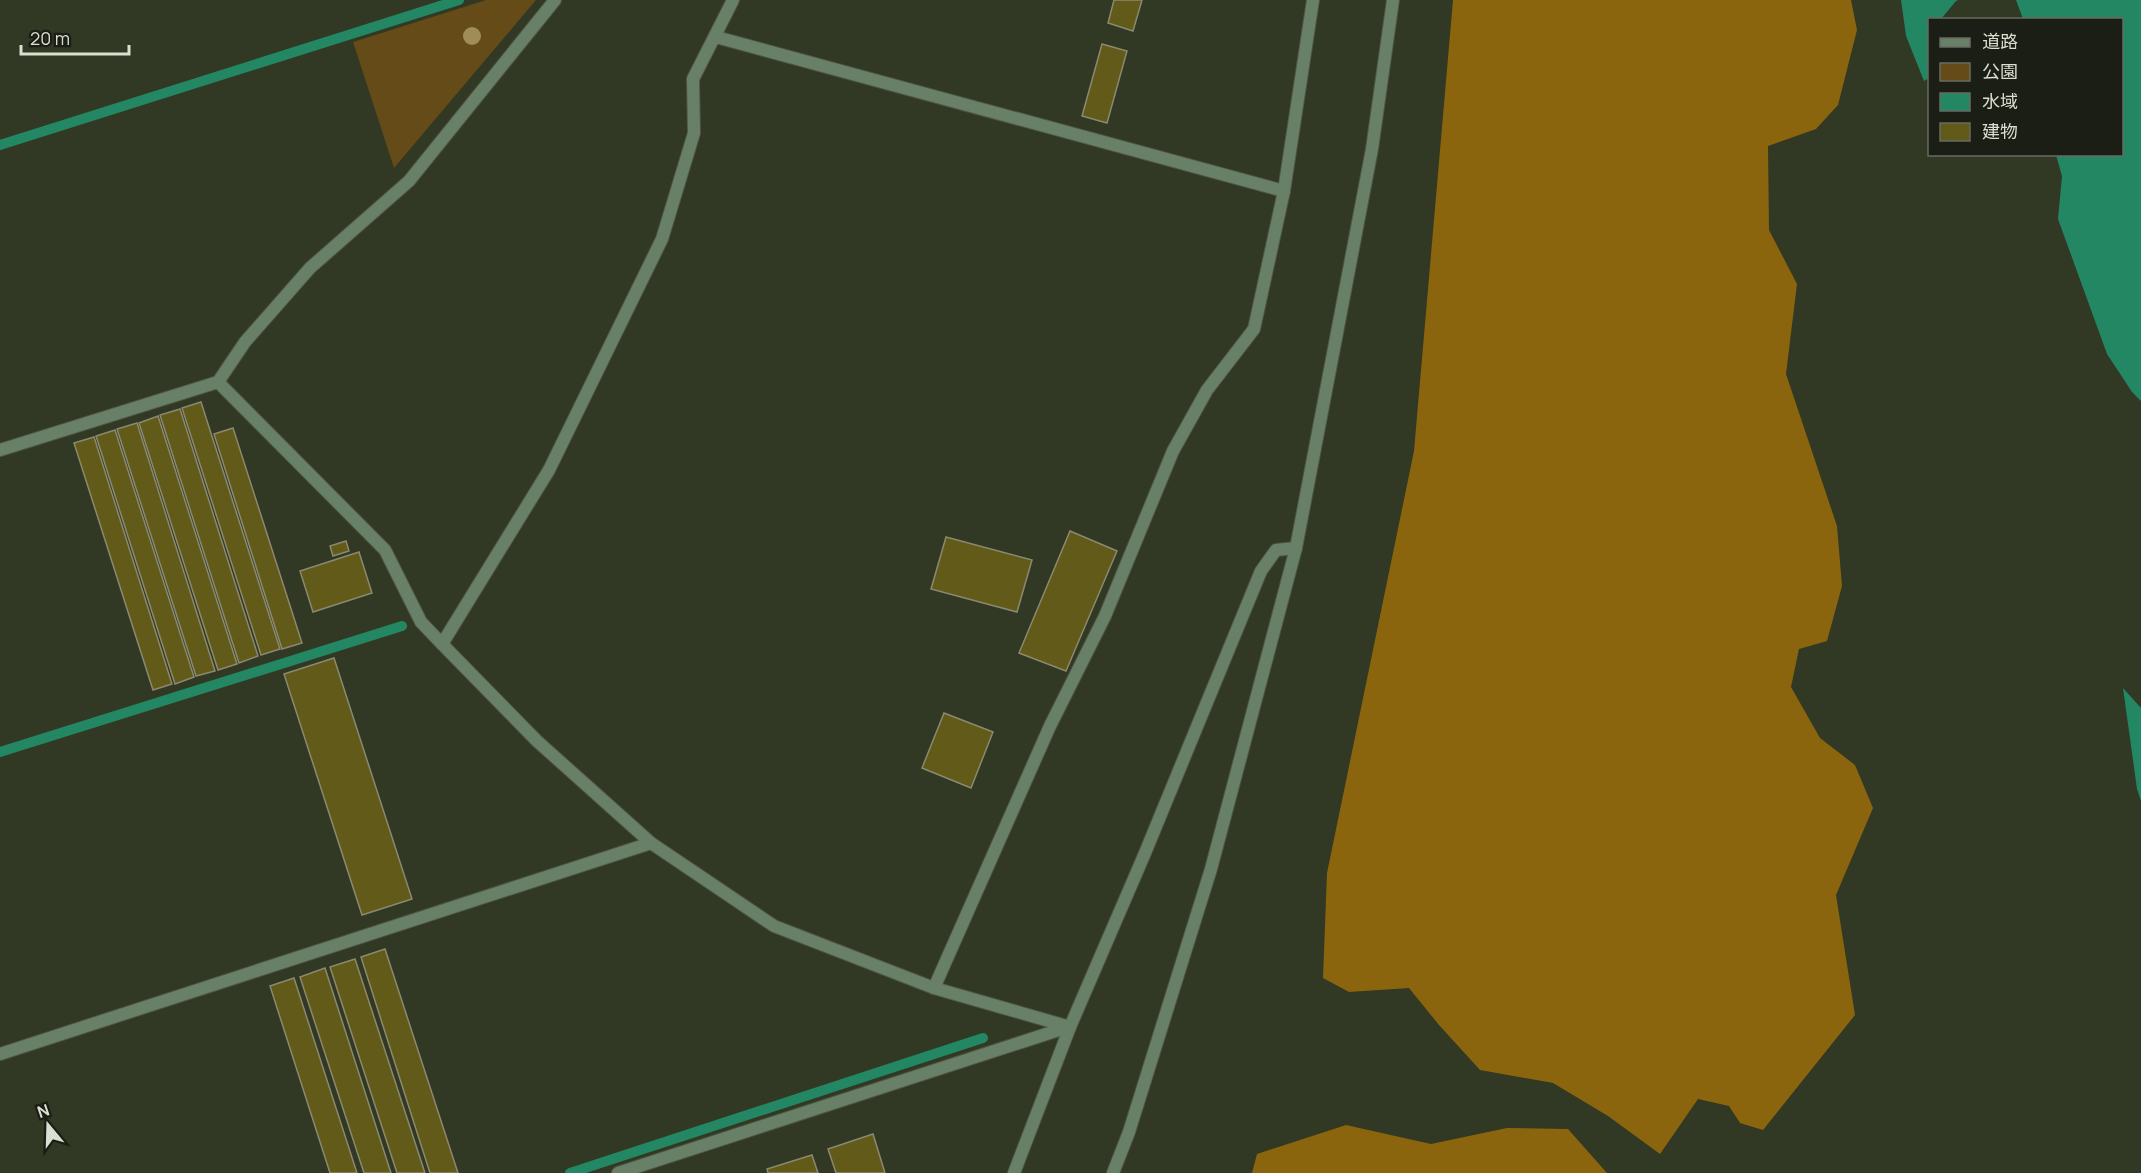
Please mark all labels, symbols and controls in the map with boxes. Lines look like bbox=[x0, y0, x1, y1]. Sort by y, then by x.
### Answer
scale bar bbox=[21, 18, 129, 56]
legend bbox=[1928, 18, 2123, 156]
text: 20 m bbox=[30, 26, 70, 50]
text: 道路 bbox=[1982, 29, 2018, 53]
text: 公園 bbox=[1982, 59, 2018, 83]
text: 水域 bbox=[1982, 89, 2018, 113]
text: 建物 bbox=[1982, 119, 2018, 143]
north arrow bbox=[18, 1095, 78, 1155]
text: N bbox=[34, 1099, 52, 1123]

